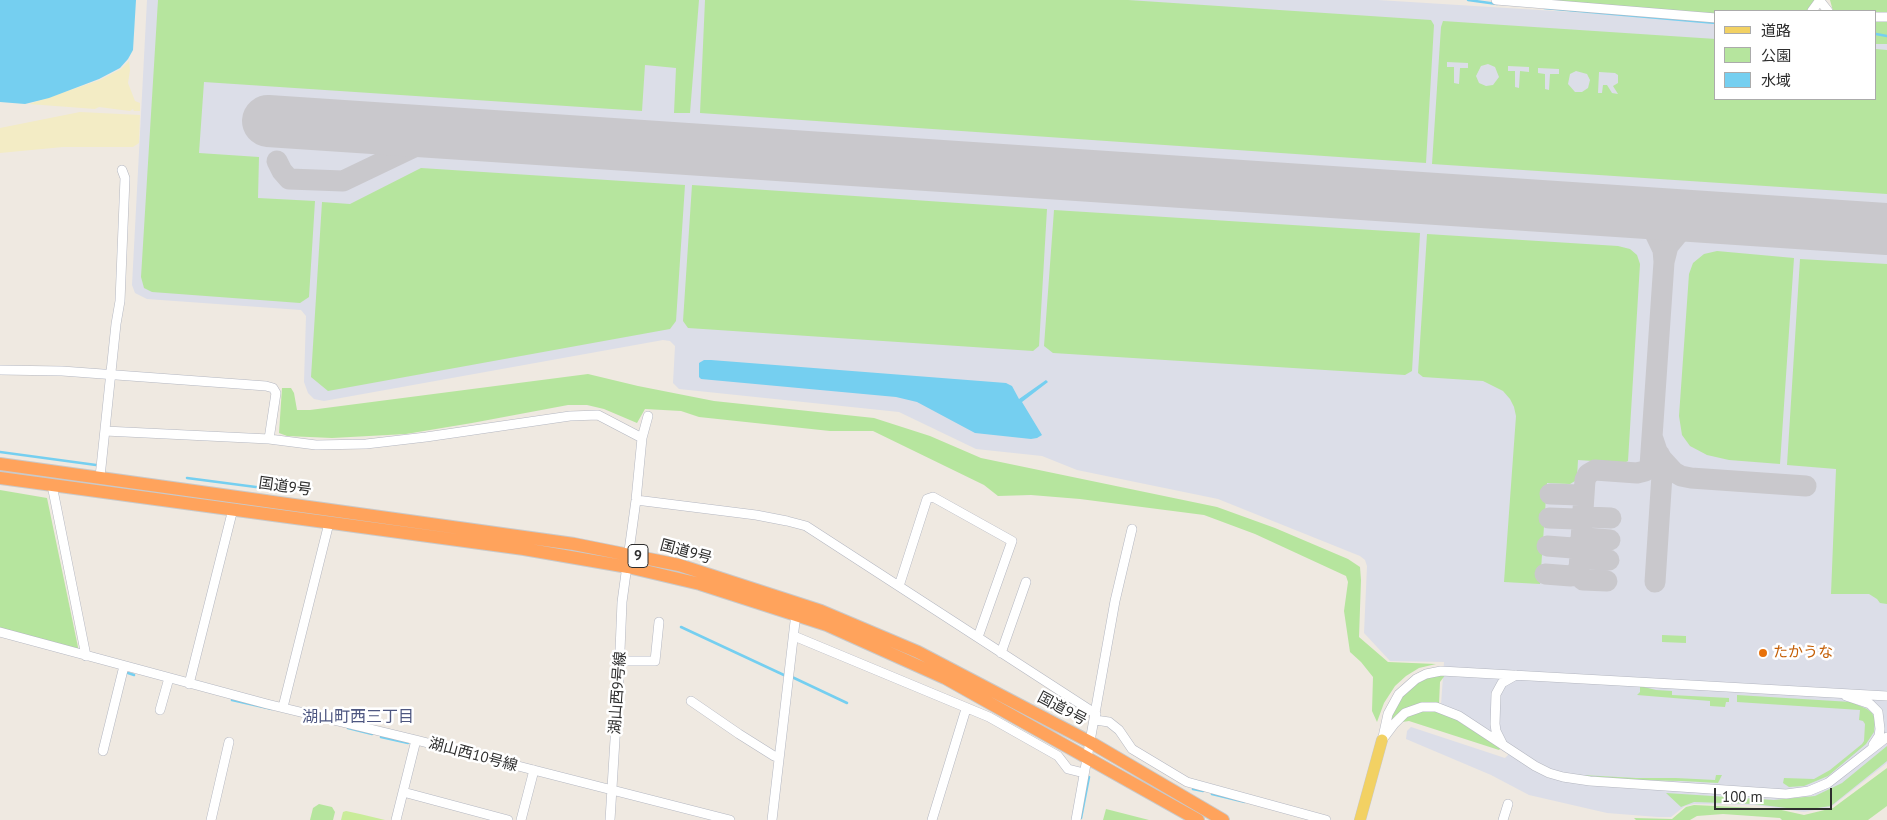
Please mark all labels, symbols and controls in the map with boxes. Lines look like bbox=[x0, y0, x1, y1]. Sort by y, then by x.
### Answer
legend bbox=[1714, 10, 1877, 100]
text: 道路 bbox=[1761, 21, 1791, 40]
text: 公園 bbox=[1761, 46, 1791, 65]
text: 水域 bbox=[1761, 71, 1791, 90]
street label: 国道9号 bbox=[257, 474, 313, 500]
street label: 国道9号 bbox=[658, 536, 714, 568]
road number: 9 bbox=[628, 544, 648, 568]
place label: たかうな bbox=[1773, 644, 1833, 662]
marker: たかうな bbox=[1757, 647, 1769, 659]
street label: 湖山西9号線 bbox=[606, 651, 630, 735]
street label: 国道9号 bbox=[1034, 689, 1090, 729]
district label: 湖山町西三丁目 bbox=[302, 707, 414, 727]
street label: 湖山西10号線 bbox=[427, 734, 519, 776]
scale bar bbox=[1717, 778, 1834, 810]
text: 100 m bbox=[1722, 787, 1763, 806]

